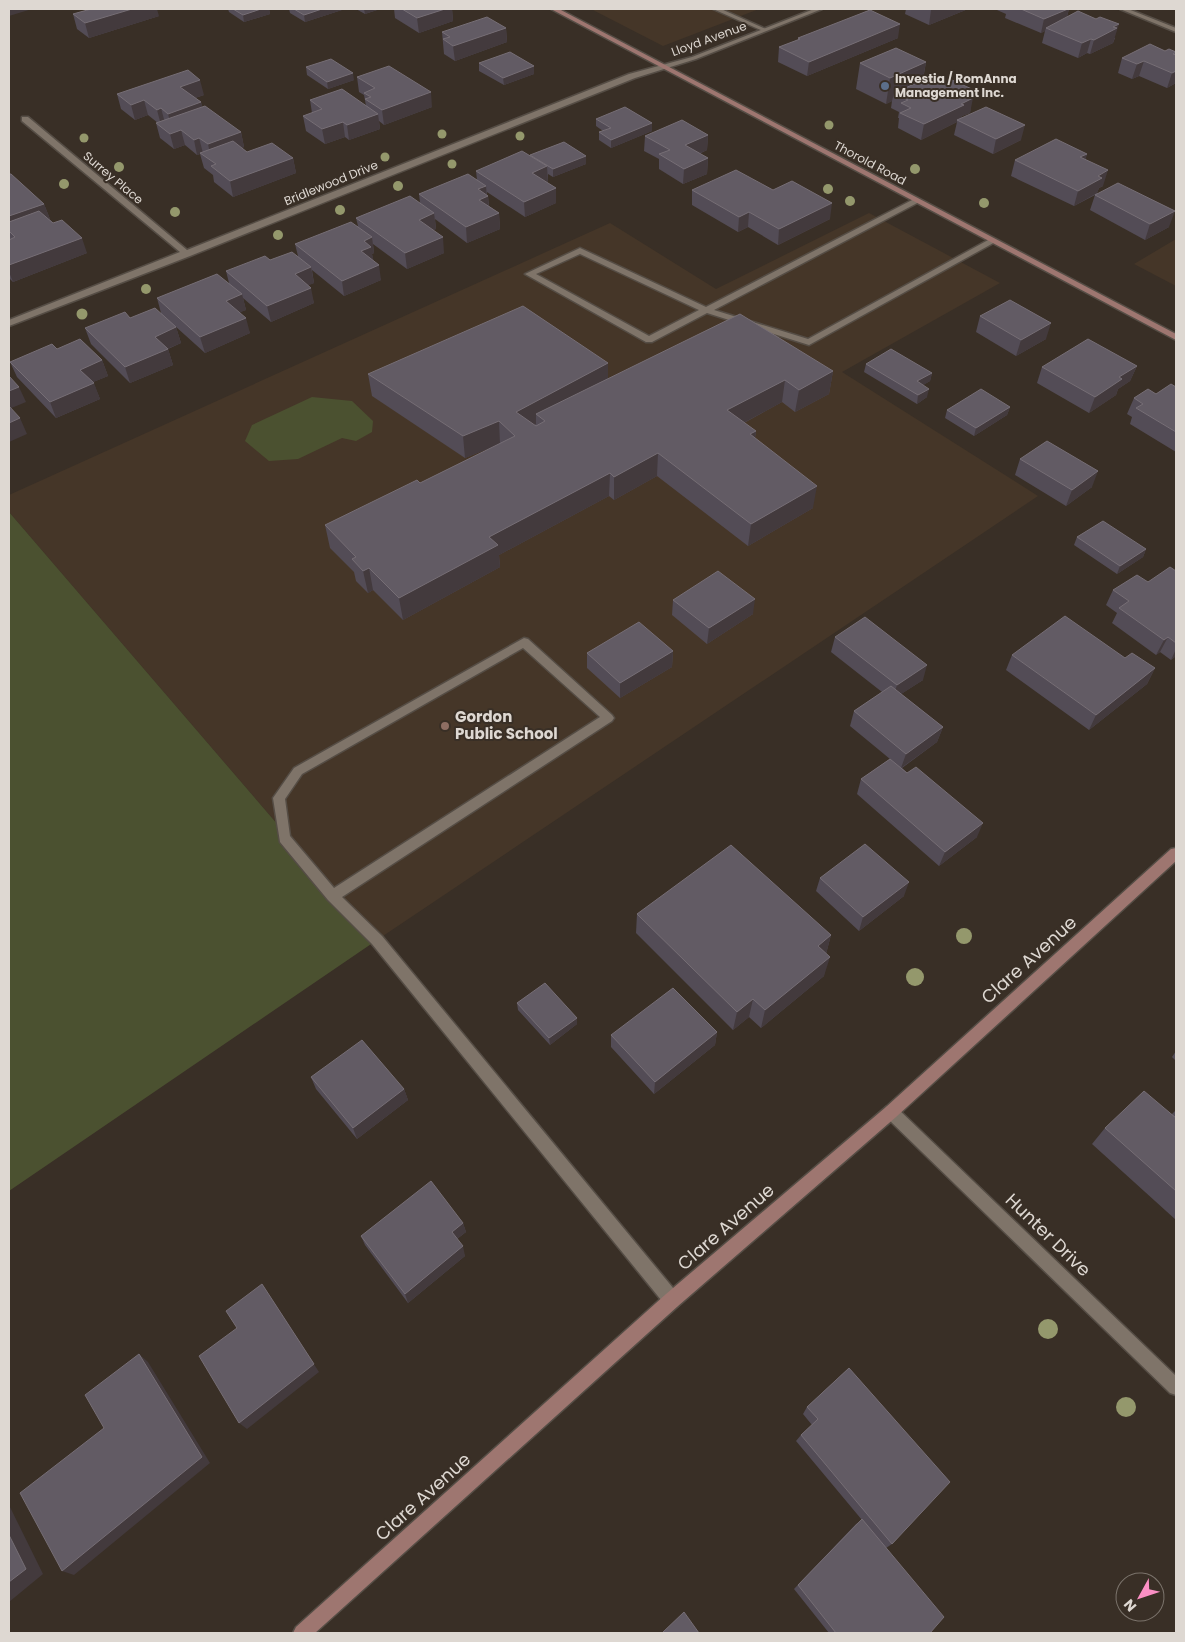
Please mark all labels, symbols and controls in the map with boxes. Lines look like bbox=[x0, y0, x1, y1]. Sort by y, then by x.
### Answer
street label: Lloyd Avenue bbox=[669, 17, 749, 60]
place label: Investia / RomAnna Management Inc. bbox=[895, 70, 1017, 101]
marker: Investia / RomAnna Management Inc. bbox=[879, 80, 891, 92]
street label: Thorold Road bbox=[831, 136, 909, 189]
street label: Surrey Place bbox=[80, 147, 147, 208]
street label: Bridlewood Drive bbox=[281, 156, 380, 209]
place label: Gordon Public School bbox=[455, 706, 558, 744]
marker: Gordon Public School bbox=[439, 720, 451, 732]
street label: Clare Avenue bbox=[975, 910, 1082, 1009]
street label: Clare Avenue bbox=[672, 1178, 779, 1276]
street label: Hunter Drive bbox=[1000, 1187, 1097, 1282]
street label: Clare Avenue bbox=[369, 1447, 476, 1546]
north arrow bbox=[1115, 1572, 1165, 1622]
text: N bbox=[1119, 1595, 1141, 1616]

